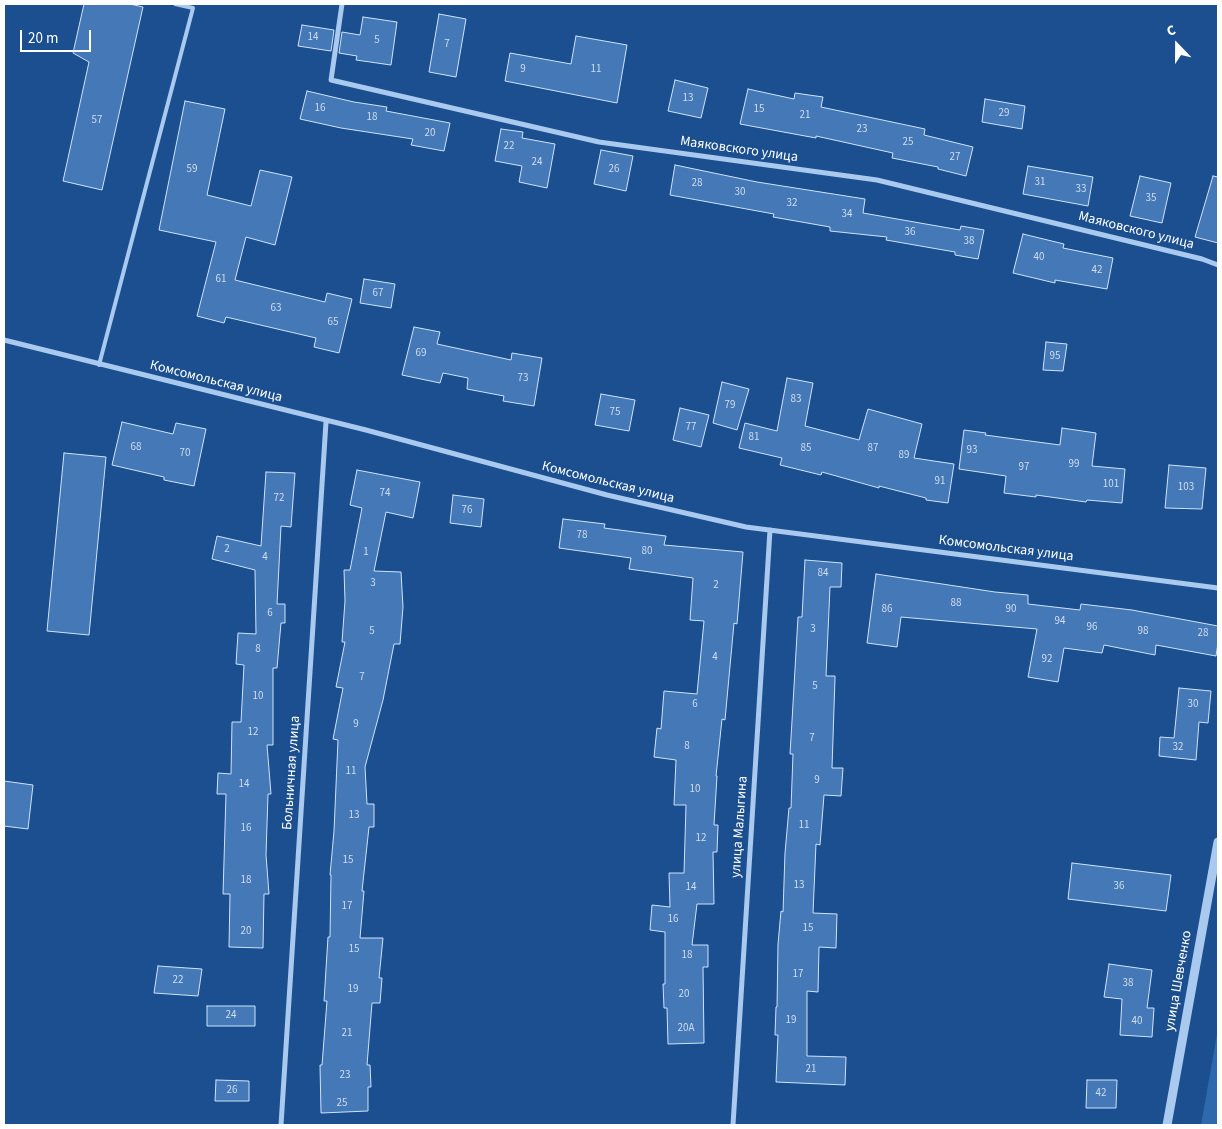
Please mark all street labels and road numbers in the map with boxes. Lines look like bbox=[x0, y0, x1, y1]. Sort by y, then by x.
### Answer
street label: Маяковского улица bbox=[679, 133, 799, 167]
street label: Маяковского улица bbox=[1076, 208, 1196, 254]
street label: Комсомольская улица bbox=[148, 357, 284, 407]
street label: Комсомольская улица bbox=[540, 458, 676, 508]
street label: Комсомольская улица bbox=[938, 532, 1074, 566]
street label: Больничная улица bbox=[280, 715, 304, 831]
street label: улица Малыгина bbox=[728, 775, 752, 879]
street label: улица Шевченко bbox=[1162, 929, 1196, 1033]

